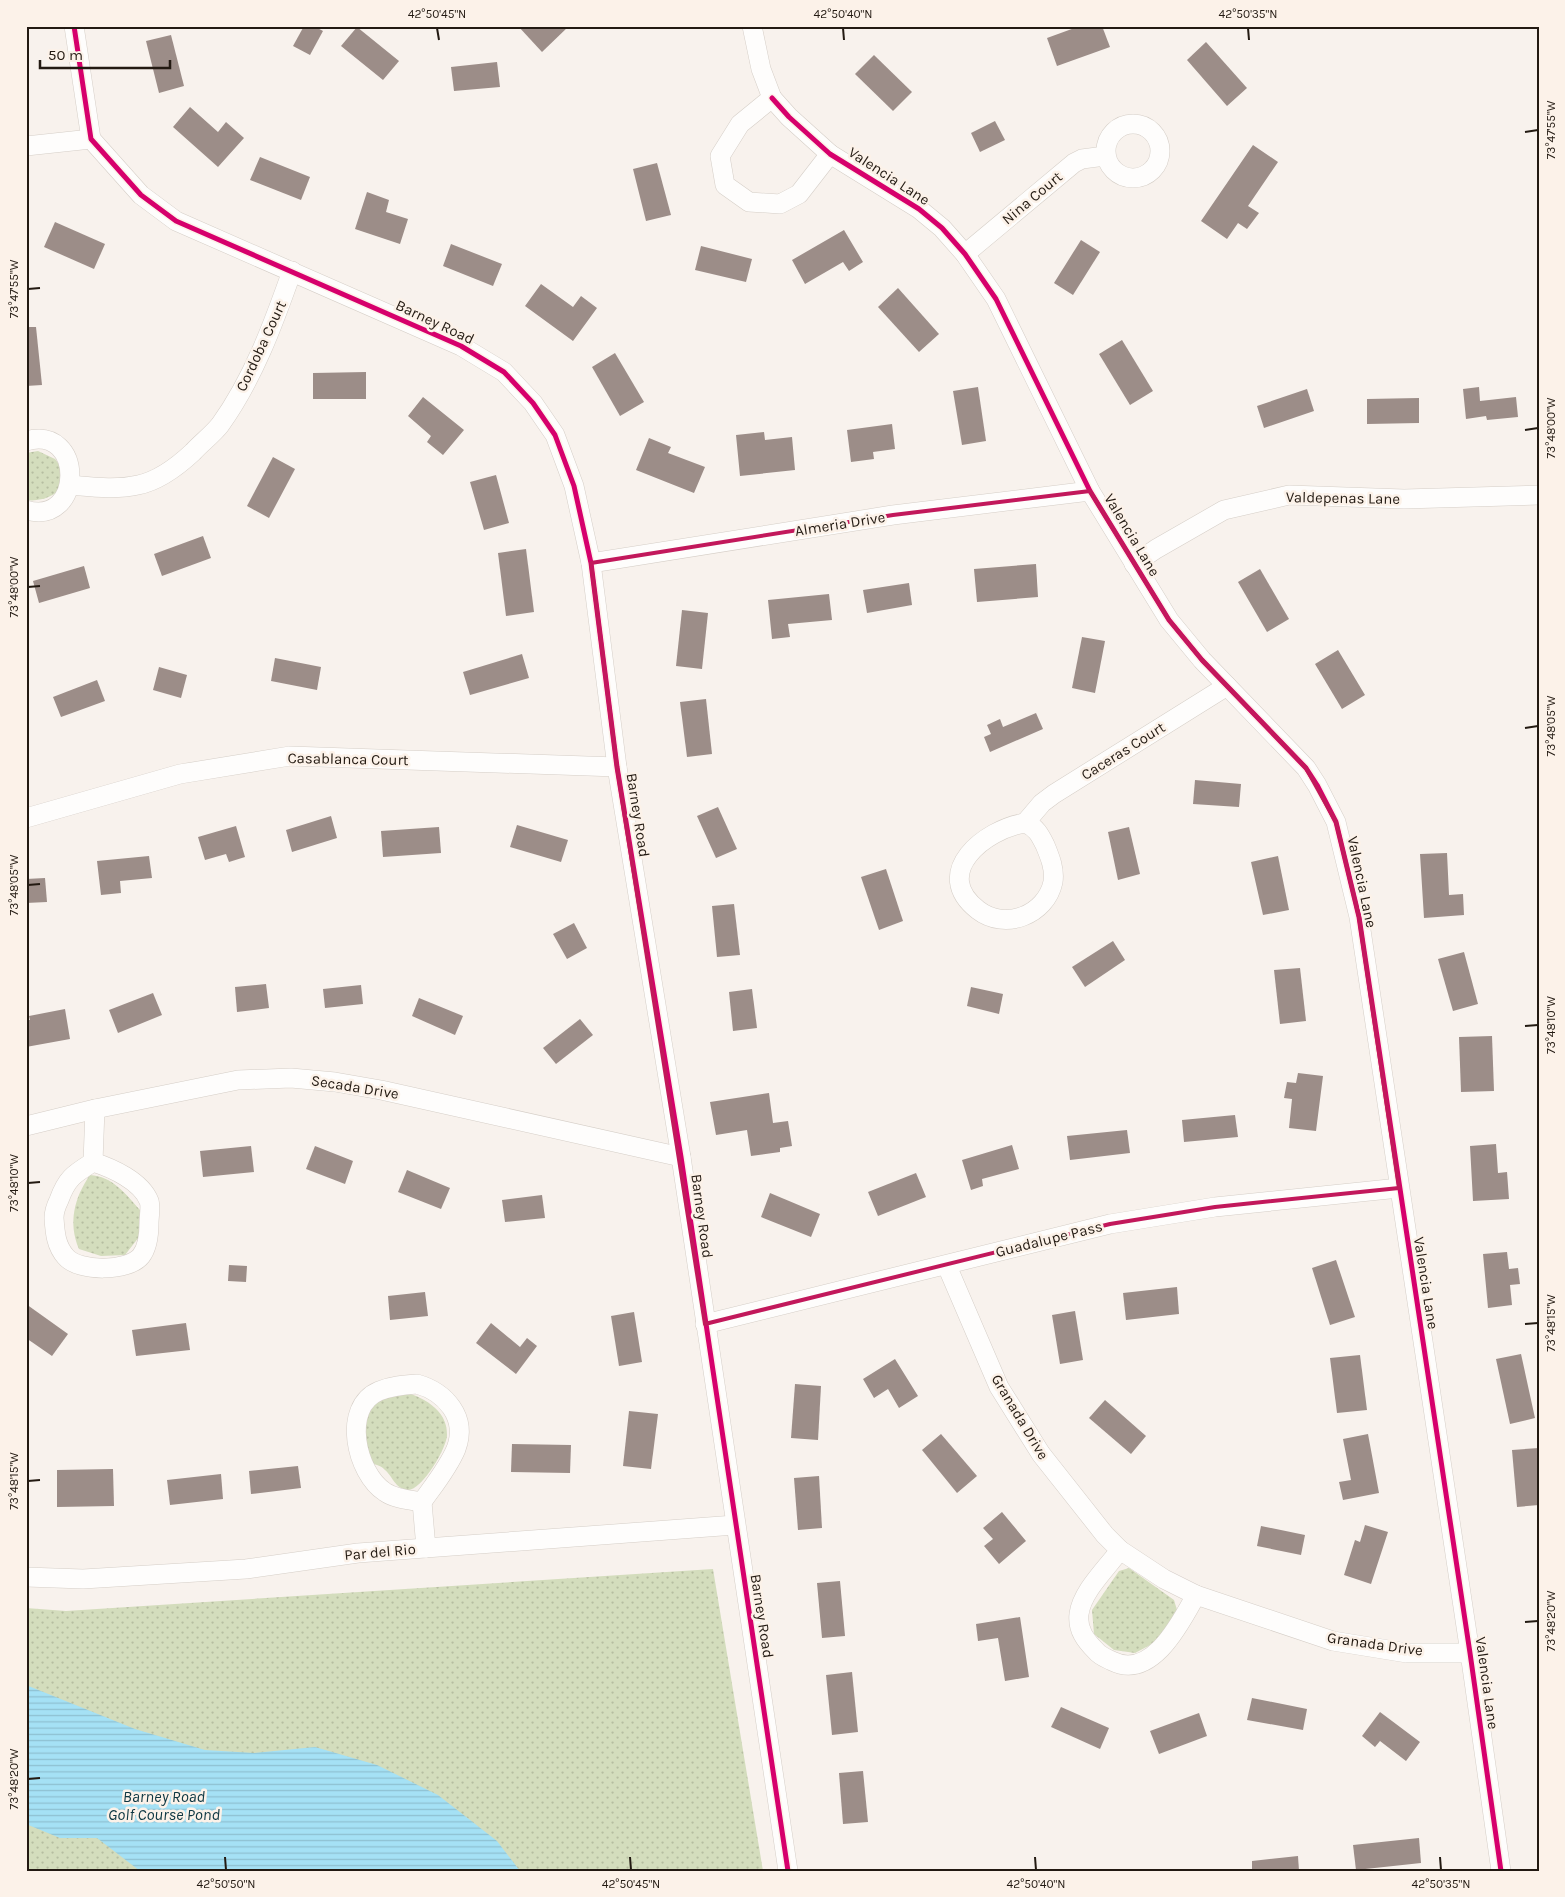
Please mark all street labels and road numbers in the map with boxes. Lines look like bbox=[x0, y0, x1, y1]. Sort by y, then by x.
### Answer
street label: Valencia Lane bbox=[845, 143, 933, 209]
street label: Nina Court bbox=[998, 167, 1066, 228]
street label: Barney Road bbox=[393, 296, 477, 348]
street label: Cordoba Court bbox=[232, 297, 290, 394]
street label: Valdepenas Lane bbox=[1286, 488, 1400, 508]
street label: Valencia Lane bbox=[1100, 490, 1164, 580]
street label: Almeria Drive bbox=[794, 508, 886, 540]
street label: Caceras Court bbox=[1078, 718, 1169, 784]
street label: Casablanca Court bbox=[287, 749, 409, 769]
street label: Barney Road bbox=[622, 772, 654, 858]
street label: Valencia Lane bbox=[1344, 835, 1380, 929]
street label: Secada Drive bbox=[310, 1071, 400, 1103]
street label: Barney Road bbox=[687, 1173, 717, 1259]
street label: Guadalupe Pass bbox=[994, 1217, 1104, 1261]
street label: Valencia Lane bbox=[1410, 1236, 1442, 1330]
street label: Granada Drive bbox=[987, 1371, 1053, 1463]
street label: Par del Rio bbox=[343, 1540, 417, 1564]
street label: Barney Road bbox=[746, 1573, 778, 1659]
street label: Granada Drive bbox=[1326, 1628, 1424, 1660]
street label: Valencia Lane bbox=[1472, 1636, 1502, 1730]

